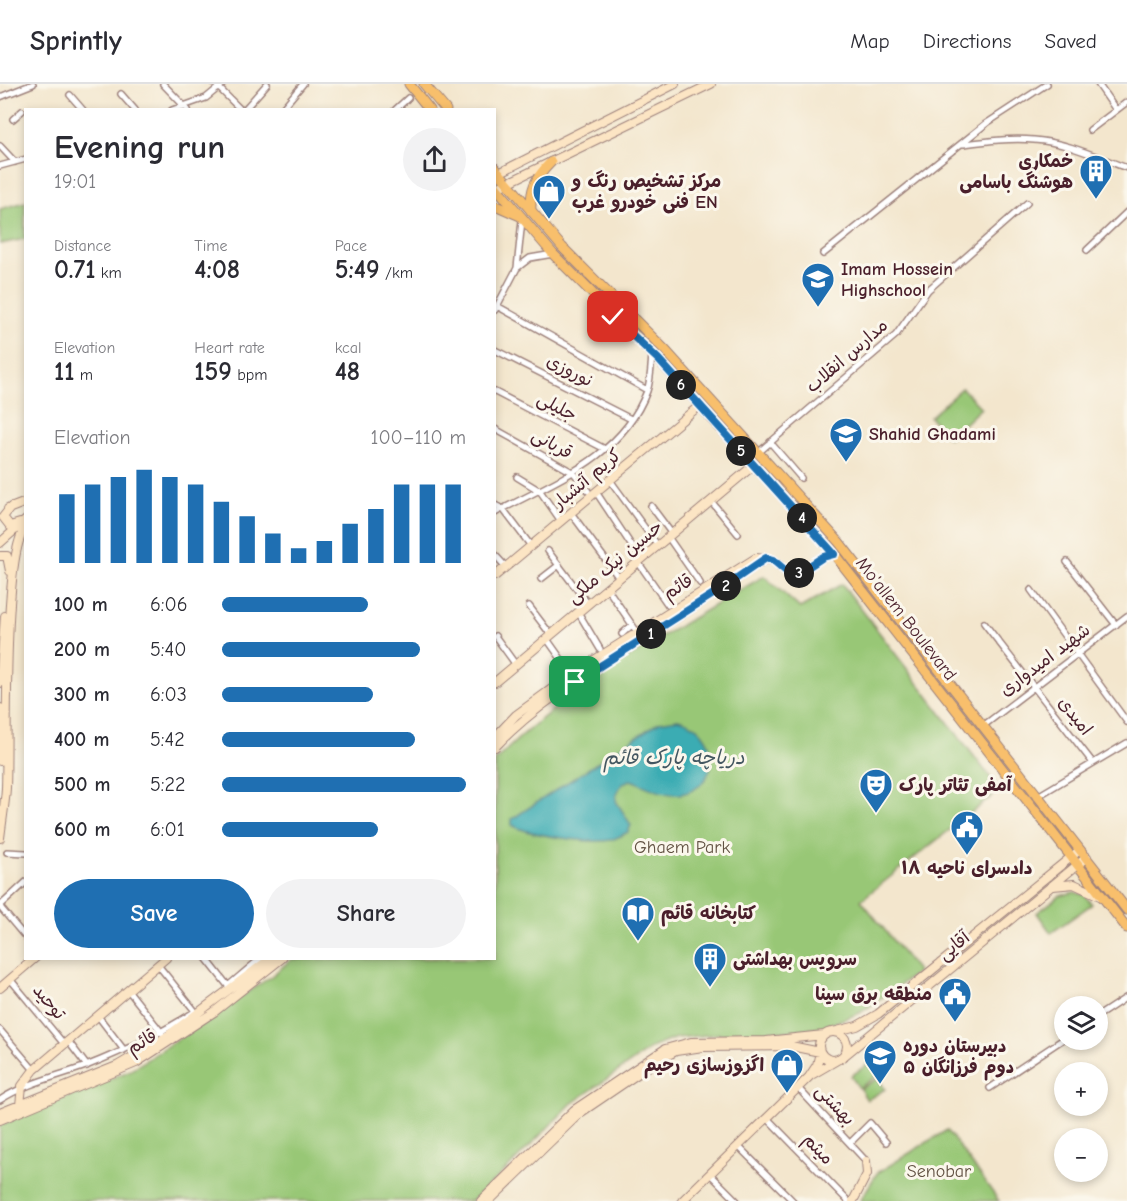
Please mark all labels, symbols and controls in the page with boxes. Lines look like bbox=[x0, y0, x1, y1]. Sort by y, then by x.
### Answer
text: Sprintly bbox=[30, 25, 122, 57]
text: Map bbox=[850, 29, 890, 53]
text: Directions bbox=[923, 29, 1012, 53]
text: Saved bbox=[1045, 29, 1097, 53]
text: Evening run bbox=[54, 128, 225, 166]
button: share bbox=[403, 128, 466, 191]
place label: خمکاری هوشنگ باسامی bbox=[959, 151, 1073, 194]
building icon: خمکاری هوشنگ باسامی bbox=[1078, 153, 1114, 200]
text: 19:01 bbox=[54, 170, 96, 193]
place label: مرکز تشخیص رنگ و فنی خودرو غرب EN bbox=[570, 170, 721, 214]
shop icon: مرکز تشخیص رنگ و فنی خودرو غرب EN bbox=[531, 173, 567, 220]
text: Distance bbox=[54, 237, 111, 255]
text: Time bbox=[194, 237, 228, 255]
text: Pace bbox=[335, 237, 367, 255]
text: 0.71 bbox=[54, 255, 96, 285]
text: 4:08 bbox=[194, 255, 240, 285]
text: 5:49 bbox=[335, 255, 380, 285]
place label: Imam Hossein Highschool bbox=[841, 259, 953, 301]
school or university icon: Imam Hossein Highschool bbox=[800, 261, 836, 308]
text: km bbox=[96, 264, 122, 282]
text: /km bbox=[380, 264, 413, 282]
pin bbox=[587, 291, 638, 342]
icon: check bbox=[596, 300, 629, 333]
street label: مدارس انقلاب bbox=[802, 315, 892, 397]
text: Elevation bbox=[54, 339, 115, 357]
text: Heart rate bbox=[194, 339, 265, 357]
text: kcal bbox=[335, 339, 362, 357]
street label: نوروزی bbox=[543, 350, 597, 392]
text: 11 bbox=[54, 357, 74, 387]
text: 159 bbox=[194, 357, 232, 387]
text: 48 bbox=[335, 357, 360, 387]
text: m bbox=[74, 366, 93, 384]
text: bpm bbox=[232, 366, 268, 384]
pin: 6 bbox=[666, 370, 696, 400]
text: 6 bbox=[677, 376, 685, 394]
street label: جلیلی bbox=[534, 388, 580, 426]
school or university icon: Shahid Ghadami bbox=[828, 416, 864, 463]
street label: قربانی bbox=[528, 424, 576, 464]
place label: Shahid Ghadami bbox=[869, 424, 996, 445]
text: Elevation bbox=[54, 426, 131, 449]
text: 100–110 m bbox=[370, 426, 466, 449]
pin: 5 bbox=[726, 436, 756, 466]
text: 5 bbox=[737, 442, 745, 460]
street label: کریم آتشبار bbox=[547, 444, 628, 517]
pin: 4 bbox=[787, 503, 817, 533]
text: 4 bbox=[798, 509, 806, 527]
street label: حسین نیک ملکی bbox=[563, 516, 667, 608]
street label: Mo'allem Boulevard bbox=[851, 553, 961, 685]
pin: 3 bbox=[784, 558, 814, 588]
text: 3 bbox=[795, 564, 803, 582]
street label: قائم bbox=[659, 570, 698, 607]
pin: 2 bbox=[711, 571, 741, 601]
text: 2 bbox=[722, 577, 730, 595]
text: 100 m bbox=[54, 593, 108, 616]
text: 6:06 bbox=[150, 593, 187, 616]
pin: 1 bbox=[636, 619, 666, 649]
street label: شهيد امیدواری bbox=[996, 619, 1094, 701]
text: 1 bbox=[648, 625, 654, 643]
text: 200 m bbox=[54, 638, 110, 661]
text: 5:40 bbox=[150, 638, 186, 661]
pin bbox=[549, 656, 600, 707]
icon: arrive bbox=[558, 665, 591, 698]
text: 300 m bbox=[54, 683, 110, 706]
text: 6:03 bbox=[150, 683, 187, 706]
street label: امیدی bbox=[1053, 693, 1097, 739]
text: 400 m bbox=[54, 728, 109, 751]
text: 5:42 bbox=[150, 728, 185, 751]
water label: دریاچه پارک قائم bbox=[603, 746, 745, 773]
theatre icon: آمفی تئاتر پارک bbox=[858, 767, 894, 814]
text: 500 m bbox=[54, 773, 111, 796]
text: 5:22 bbox=[150, 773, 185, 796]
place label: آمفی تئاتر پارک bbox=[899, 775, 1013, 797]
public building icon: دادسرای ناحیه ۱۸ bbox=[949, 809, 985, 856]
text: 600 m bbox=[54, 818, 110, 841]
text: 6:01 bbox=[150, 818, 185, 841]
park label: Ghaem Park bbox=[634, 837, 730, 858]
place label: دادسرای ناحیه ۱۸ bbox=[902, 858, 1032, 879]
button: Save bbox=[54, 879, 254, 948]
button: Share bbox=[266, 879, 466, 948]
library icon: کتابخانه قائم bbox=[620, 895, 656, 942]
place label: کتابخانه قائم bbox=[661, 903, 756, 927]
street label: آقایی bbox=[934, 926, 975, 965]
building icon: سرویس بهداشتی bbox=[692, 941, 728, 988]
place label: سرویس بهداشتی bbox=[733, 949, 857, 971]
public building icon: منطقه برق سینا bbox=[937, 976, 973, 1023]
street label: توحید bbox=[28, 980, 70, 1025]
place label: منطقه برق سینا bbox=[815, 984, 932, 1005]
map controls bbox=[1054, 996, 1108, 1182]
button: layers bbox=[1054, 996, 1108, 1050]
street label: قائم bbox=[123, 1025, 162, 1062]
place label: دبیرستان دوره دوم فرزانگان ۵ bbox=[903, 1036, 1014, 1081]
school or university icon: دبیرستان دوره دوم فرزانگان ۵ bbox=[862, 1038, 898, 1085]
shop icon: اگزوزسازی رحیم bbox=[769, 1047, 805, 1094]
place label: اگزوزسازی رحیم bbox=[644, 1054, 764, 1079]
button: + bbox=[1054, 1062, 1108, 1116]
street label: بهشتی bbox=[811, 1080, 859, 1130]
button: − bbox=[1054, 1128, 1108, 1182]
street label: میثم bbox=[796, 1129, 838, 1171]
park label: Senobar bbox=[907, 1161, 972, 1182]

